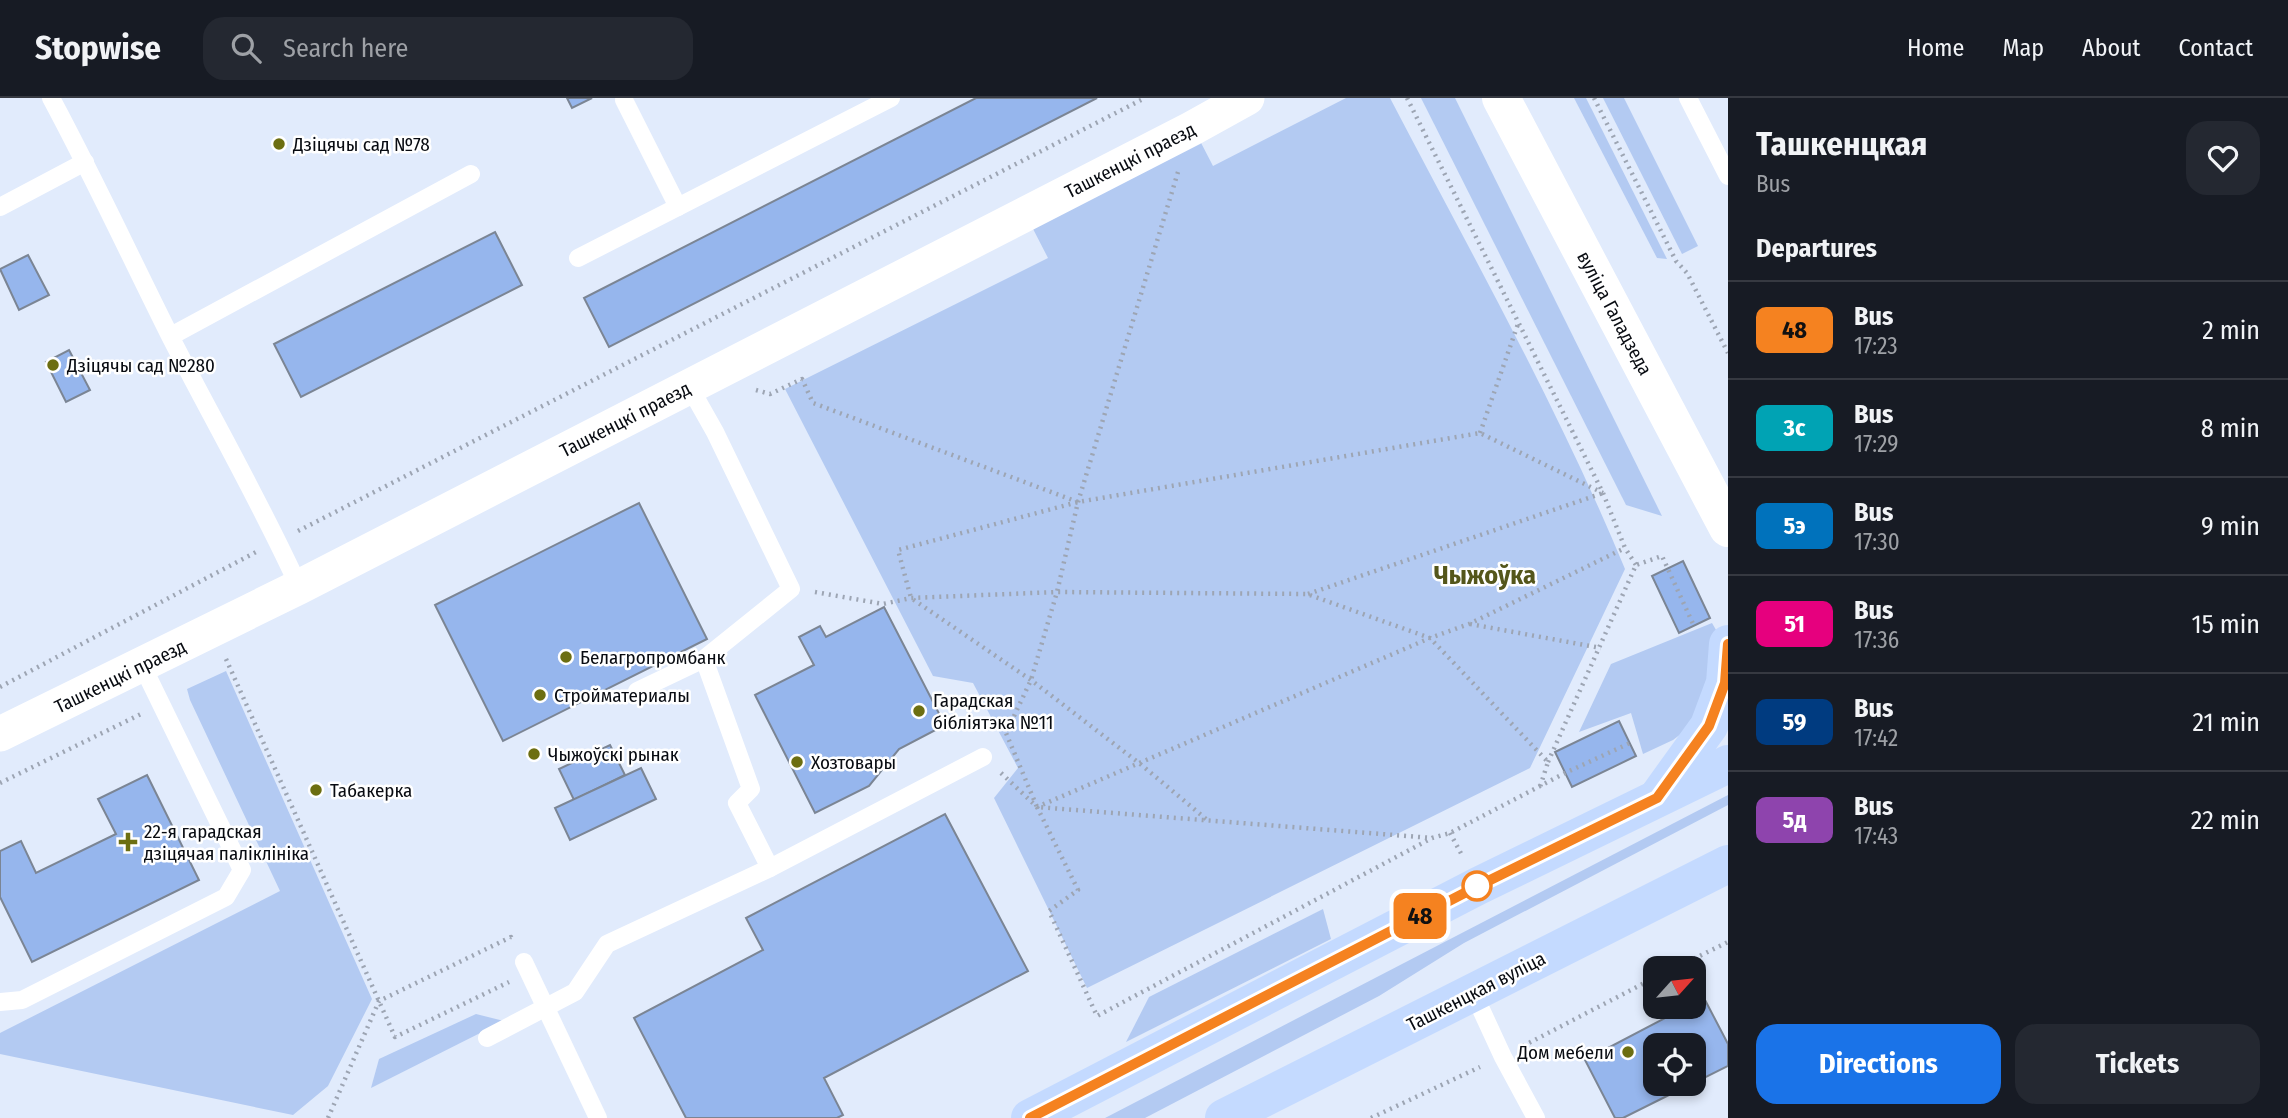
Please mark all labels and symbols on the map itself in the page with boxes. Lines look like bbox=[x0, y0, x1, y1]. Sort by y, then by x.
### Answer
street label: Ташкенцкі праезд bbox=[1061, 118, 1199, 203]
place label: Дзіцячы сад №78 bbox=[292, 133, 430, 156]
marker: Дзіцячы сад №78 bbox=[271, 136, 287, 152]
street label: вуліца Галадзеда bbox=[1572, 247, 1657, 379]
place label: Дзіцячы сад №280 bbox=[66, 354, 215, 377]
marker: Дзіцячы сад №280 bbox=[45, 357, 61, 373]
street label: Ташкенцкі праезд bbox=[556, 377, 694, 462]
district label: Чыжоўка bbox=[1434, 560, 1536, 591]
street label: Ташкенцкі праезд bbox=[51, 635, 190, 718]
place label: Белагропромбанк bbox=[580, 646, 726, 669]
marker: Белагропромбанк bbox=[558, 649, 574, 665]
place label: Стройматериалы bbox=[554, 684, 690, 707]
marker: Стройматериалы bbox=[532, 687, 548, 703]
place label: Гарадская бібліятэка №11 bbox=[933, 689, 1053, 734]
marker: Гарадская бібліятэка №11 bbox=[911, 703, 927, 719]
place label: Чыжоўскі рынак bbox=[548, 743, 679, 766]
marker: Чыжоўскі рынак bbox=[526, 746, 542, 762]
place label: Хозтовары bbox=[811, 751, 896, 774]
marker: Хозтовары bbox=[789, 754, 805, 770]
place label: Табакерка bbox=[330, 779, 412, 802]
marker: Табакерка bbox=[308, 782, 324, 798]
place label: 22-я гарадская дзіцячая паліклініка bbox=[144, 820, 309, 865]
marker: 22-я гарадская дзіцячая паліклініка bbox=[118, 832, 138, 852]
unlabelled marker bbox=[1462, 871, 1492, 901]
line badge: 48 bbox=[1388, 893, 1452, 939]
street label: Ташкенцкая вуліца bbox=[1403, 947, 1549, 1036]
north arrow bbox=[1643, 956, 1706, 1018]
place label: Дом мебели bbox=[1516, 1041, 1614, 1064]
marker: Дом мебели bbox=[1620, 1044, 1636, 1060]

